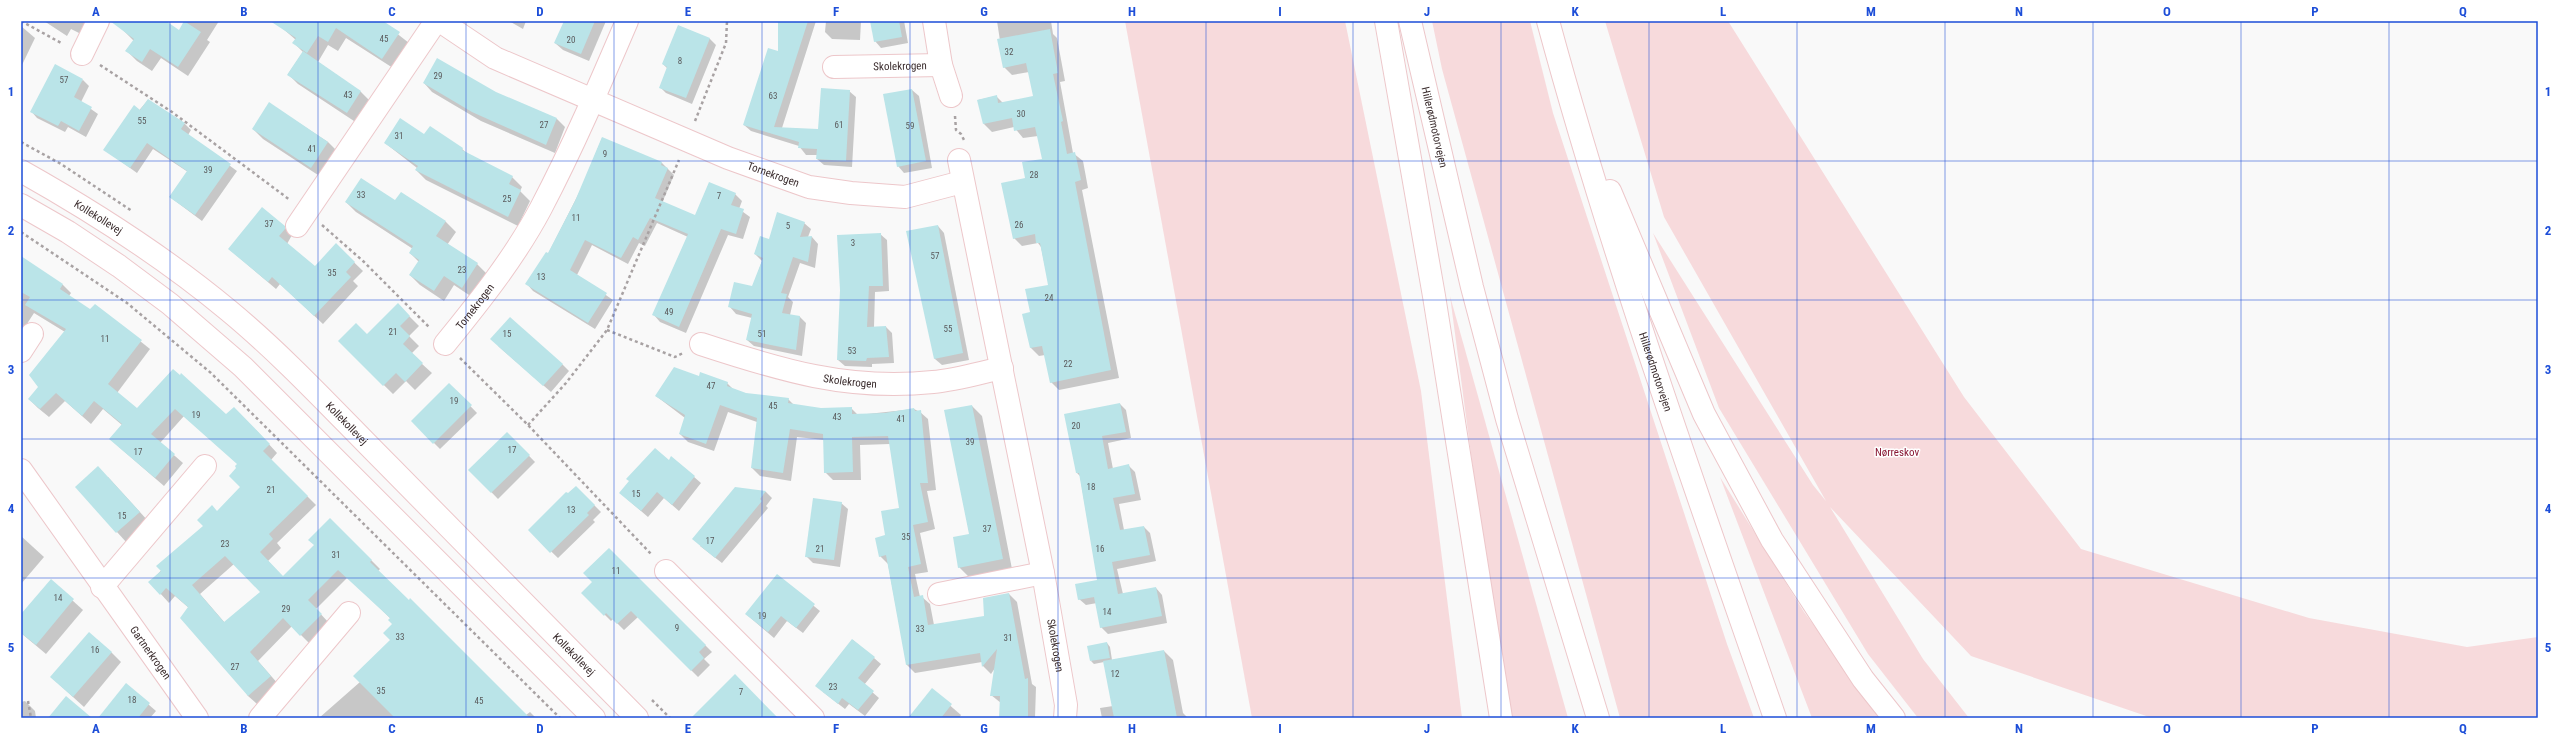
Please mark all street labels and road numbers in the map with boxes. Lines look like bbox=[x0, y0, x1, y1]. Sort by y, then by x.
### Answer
street label: Skolekrogen bbox=[873, 59, 927, 73]
street label: Hillerødmotorvejen bbox=[1419, 85, 1450, 169]
street label: Tornekrogen bbox=[746, 159, 801, 189]
street label: Kollekollevej bbox=[72, 197, 125, 237]
street label: Tornekrogen bbox=[453, 281, 497, 332]
street label: Hillerødmotorvejen bbox=[1636, 331, 1675, 413]
street label: Skolekrogen bbox=[822, 371, 877, 390]
street label: Kollekollevej bbox=[323, 399, 371, 447]
street label: Skolekrogen bbox=[1045, 618, 1067, 673]
street label: Gartnerkrogen bbox=[127, 624, 174, 682]
street label: Kollekollevej bbox=[550, 630, 598, 678]

